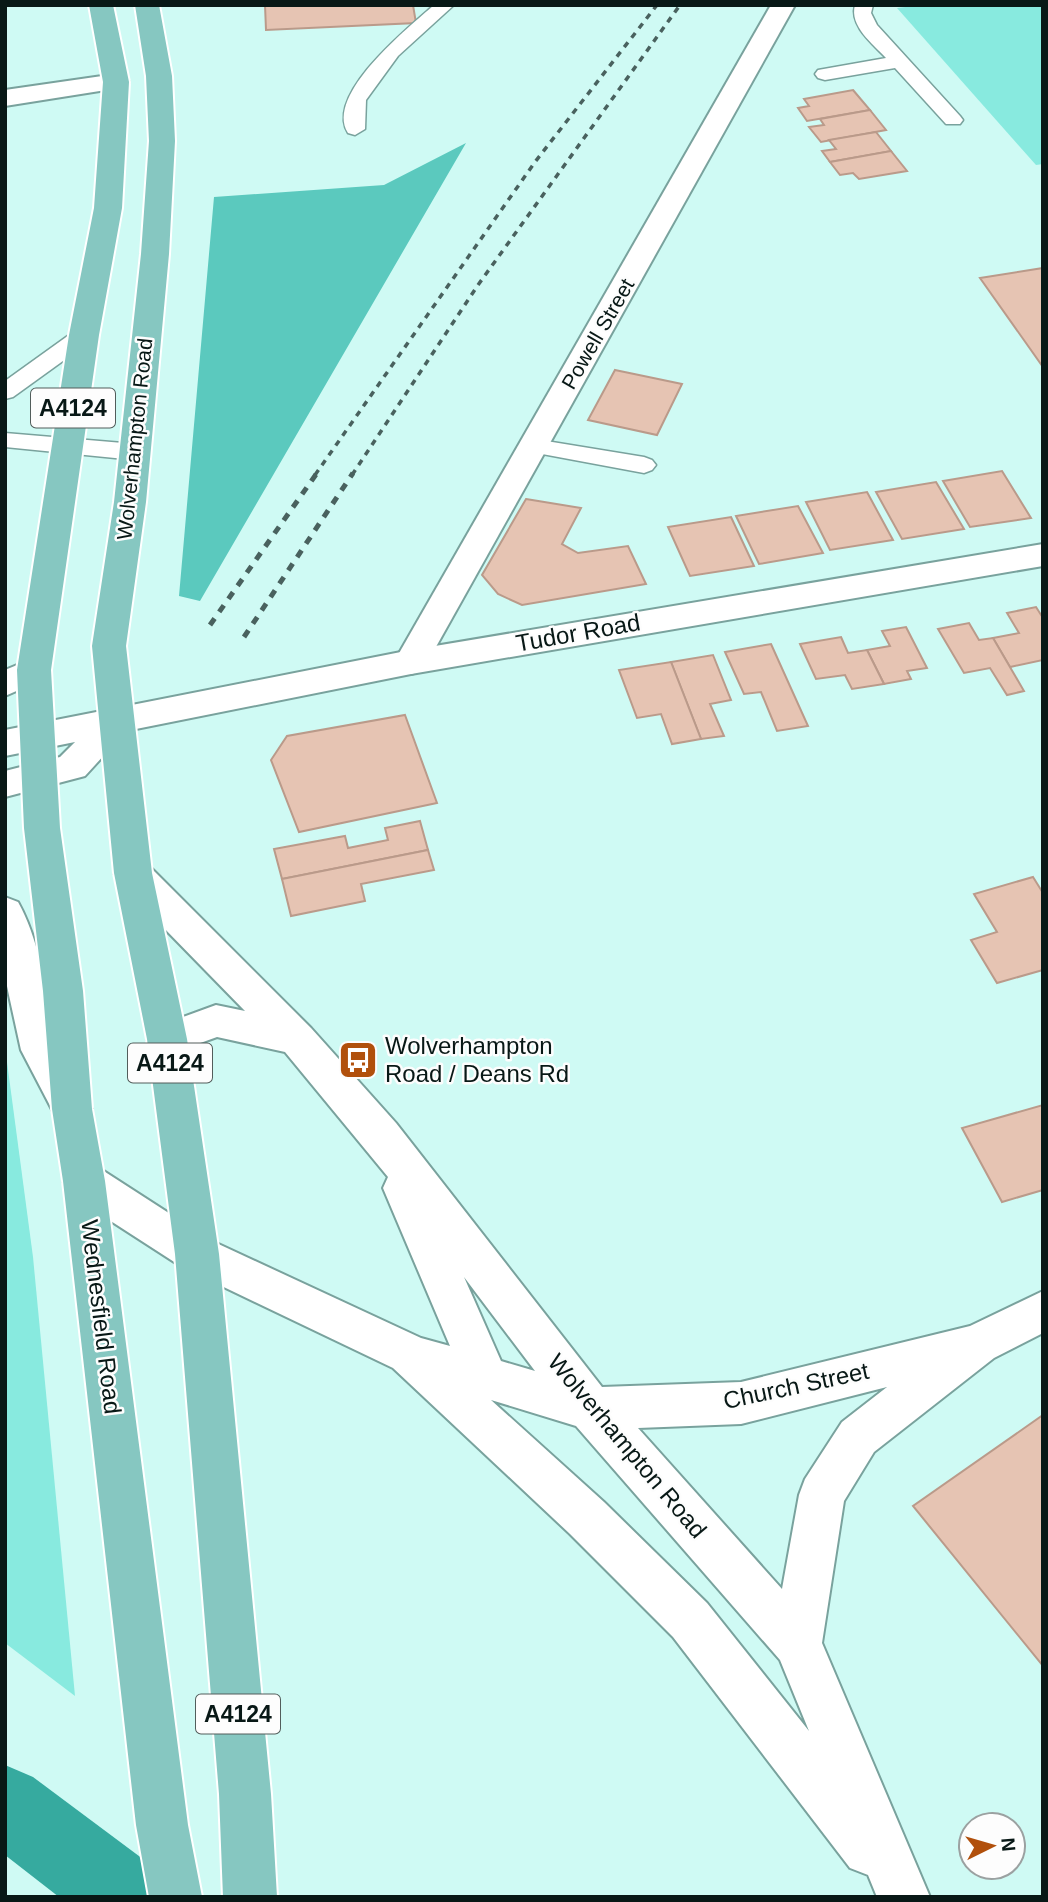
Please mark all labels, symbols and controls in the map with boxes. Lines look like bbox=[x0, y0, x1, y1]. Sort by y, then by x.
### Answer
street label: Powell Street bbox=[557, 274, 639, 393]
street label: Wolverhampton Road bbox=[112, 337, 157, 541]
road number: A4124 bbox=[31, 388, 115, 428]
street label: Tudor Road bbox=[514, 608, 642, 657]
place label: Wolverhampton Road / Deans Rd bbox=[385, 1032, 569, 1087]
bus stop icon: Wolverhampton Road / Deans Rd bbox=[337, 1039, 379, 1081]
road number: A4124 bbox=[128, 1044, 212, 1082]
street label: Wednesfield Road bbox=[76, 1218, 127, 1416]
street label: Wolverhampton Road bbox=[543, 1348, 712, 1543]
street label: Church Street bbox=[721, 1357, 871, 1414]
road number: A4124 bbox=[196, 1694, 280, 1734]
north arrow bbox=[957, 1811, 1027, 1881]
text: N bbox=[997, 1837, 1019, 1852]

